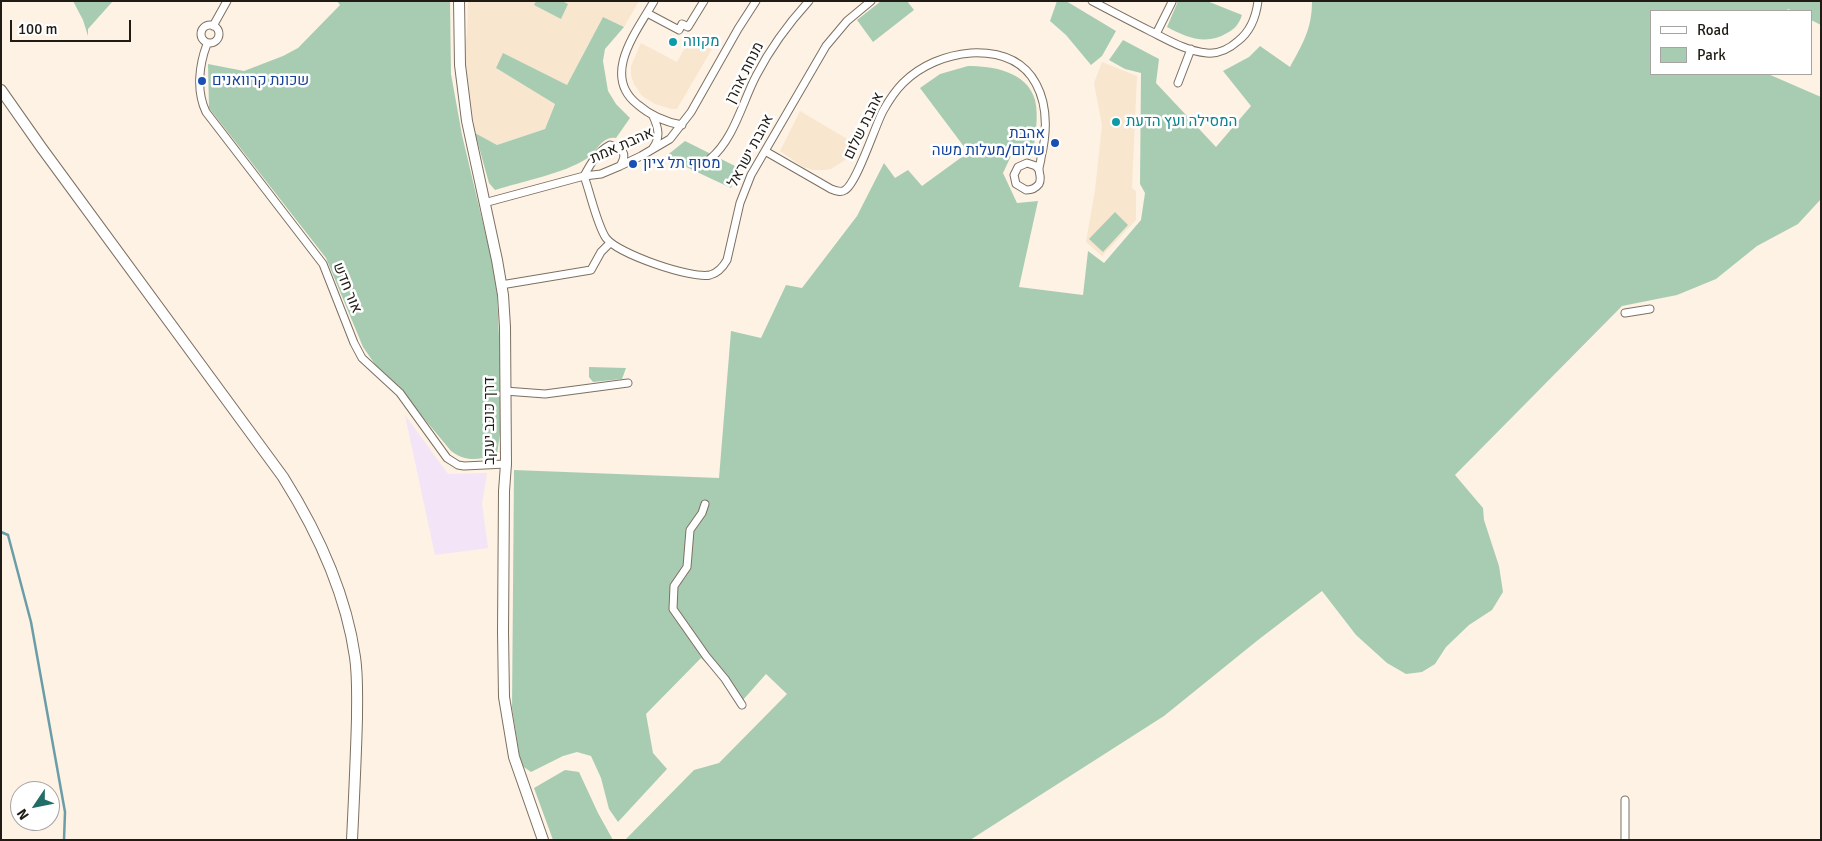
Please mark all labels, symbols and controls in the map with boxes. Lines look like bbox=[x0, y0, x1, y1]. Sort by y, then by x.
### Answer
scale bar bbox=[12, 10, 134, 42]
legend bbox=[1650, 10, 1812, 75]
text: 100 m bbox=[18, 20, 58, 38]
text: Road bbox=[1697, 21, 1729, 39]
place label: מקווה bbox=[683, 33, 720, 51]
marker: מקווה bbox=[667, 36, 679, 48]
street label: מנחת אהרן bbox=[722, 39, 768, 107]
text: Park bbox=[1697, 46, 1726, 64]
place label: שכונת קרוואנים bbox=[212, 72, 309, 90]
marker: שכונת קרוואנים bbox=[196, 75, 208, 87]
street label: אהבת שלום bbox=[840, 89, 888, 163]
street label: אהבת ישראל bbox=[724, 111, 778, 191]
place label: המסילה ועץ הדעת bbox=[1126, 113, 1237, 131]
marker: המסילה ועץ הדעת bbox=[1110, 116, 1122, 128]
street label: אהבת אמת bbox=[587, 124, 657, 168]
place label: אהבת שלום/מעלות משה bbox=[932, 125, 1045, 160]
marker: אהבת שלום/מעלות משה bbox=[1049, 137, 1061, 149]
place label: מסוף תל ציון bbox=[643, 155, 721, 173]
marker: מסוף תל ציון bbox=[627, 158, 639, 170]
street label: אור חדש bbox=[329, 260, 365, 316]
street label: דרך כוכב יעקב bbox=[481, 377, 499, 465]
north arrow bbox=[10, 781, 60, 831]
text: N bbox=[13, 805, 33, 823]

